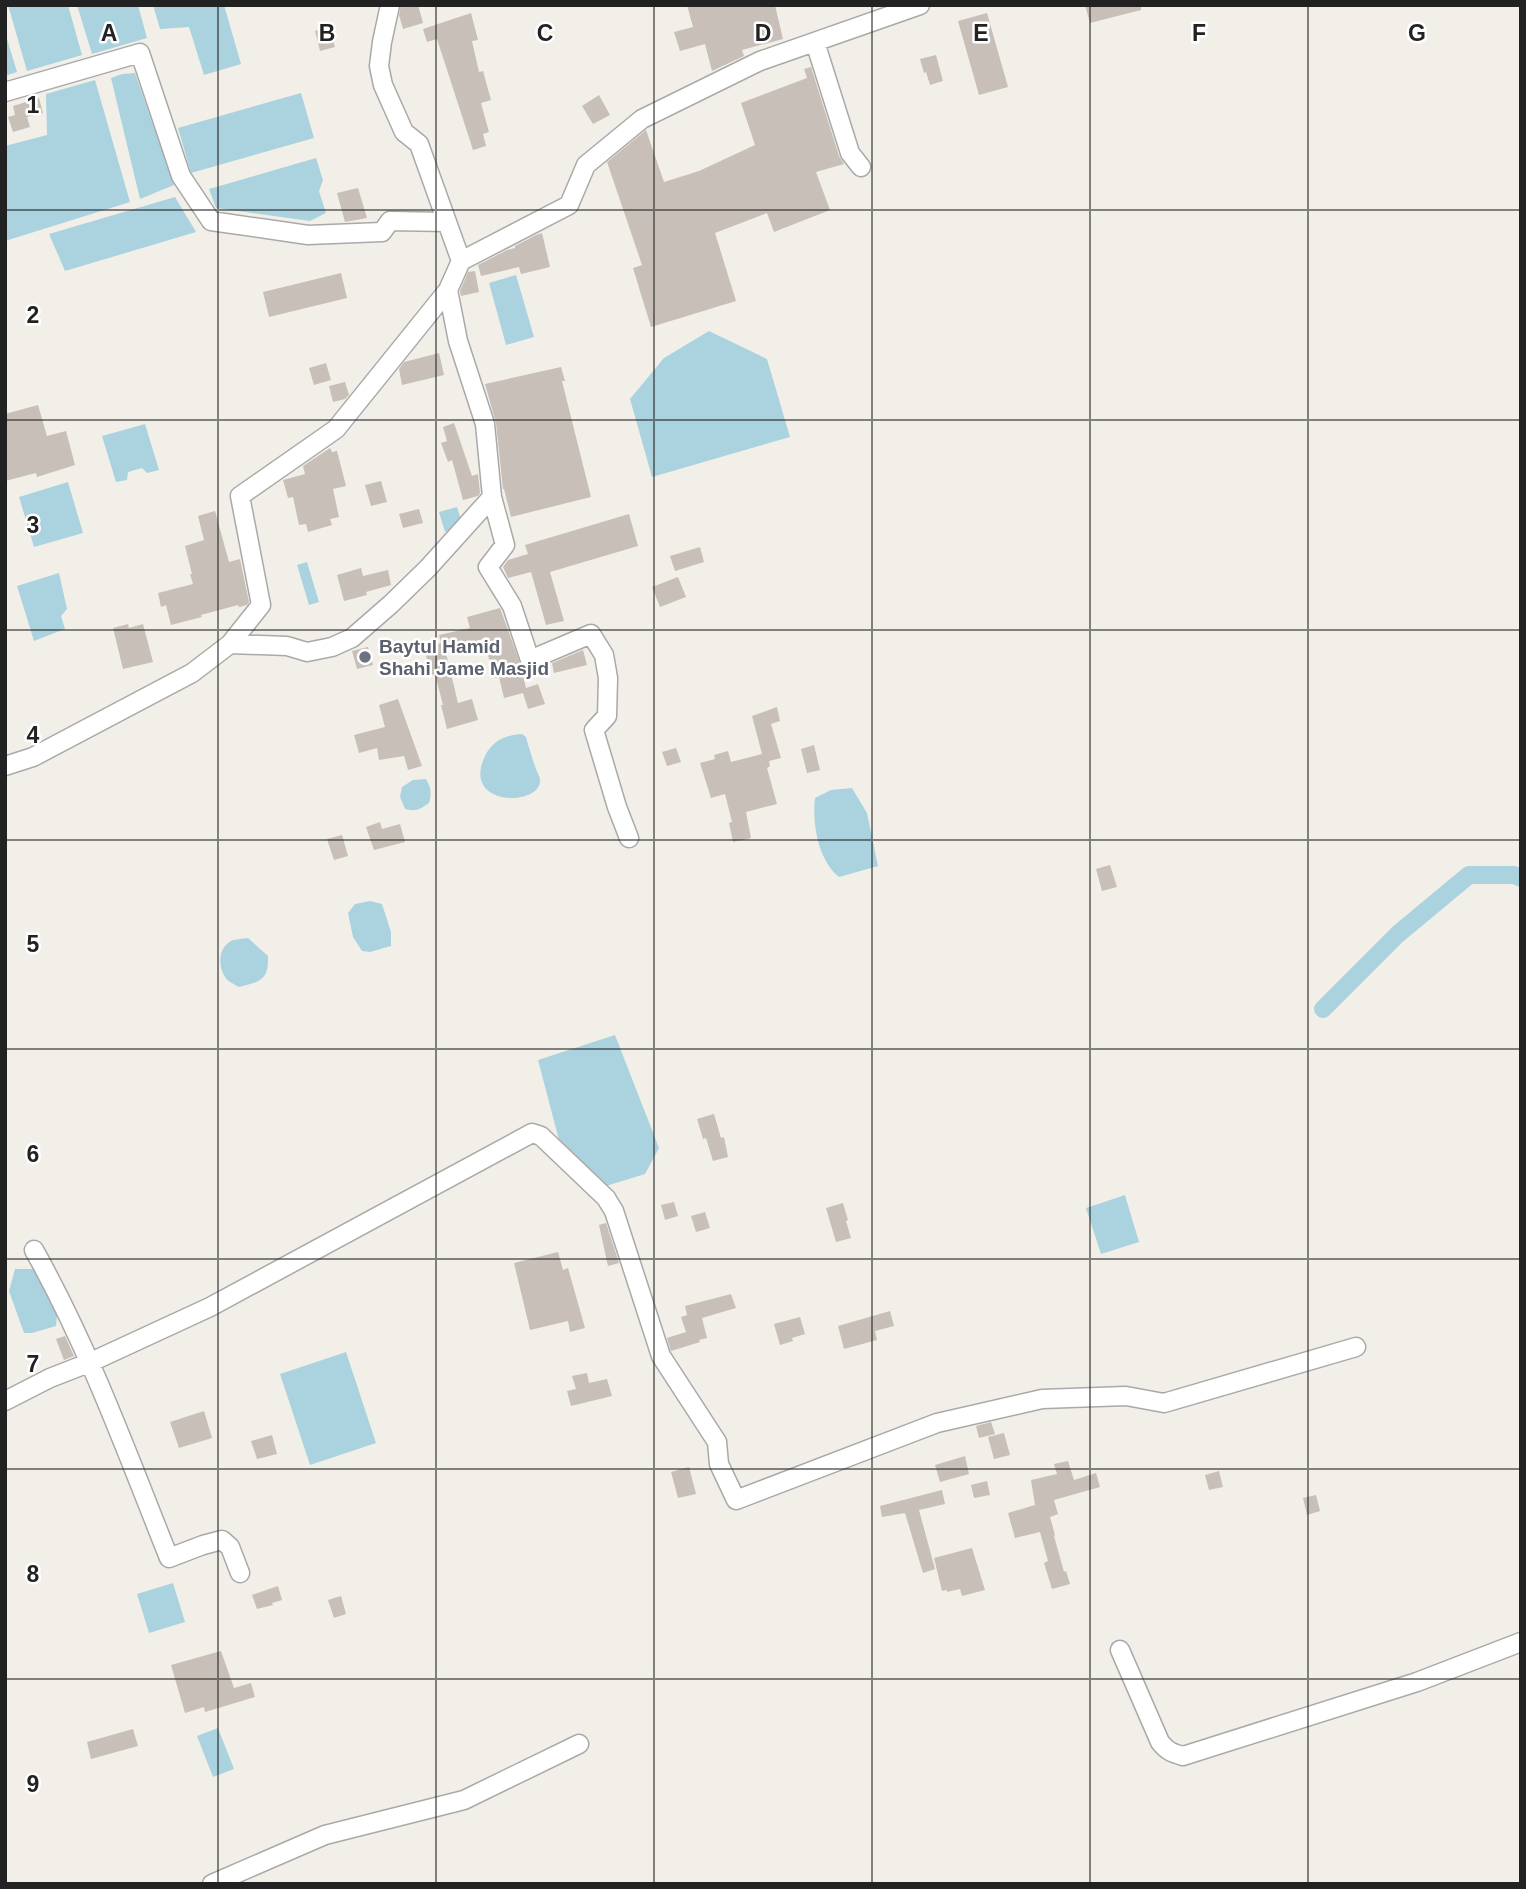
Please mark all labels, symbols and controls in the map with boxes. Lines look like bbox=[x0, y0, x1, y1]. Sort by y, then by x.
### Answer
text: A bbox=[101, 20, 117, 46]
text: B bbox=[319, 20, 335, 46]
text: C bbox=[537, 20, 553, 46]
text: D bbox=[755, 20, 771, 46]
text: E bbox=[973, 20, 989, 46]
text: F bbox=[1192, 20, 1206, 46]
text: G bbox=[1408, 20, 1426, 46]
text: 1 bbox=[27, 92, 40, 118]
text: 2 bbox=[27, 302, 39, 328]
text: 3 bbox=[27, 512, 39, 538]
place label: Baytul Hamid Shahi Jame Masjid bbox=[379, 636, 549, 679]
marker: Baytul Hamid Shahi Jame Masjid bbox=[357, 649, 373, 665]
text: 4 bbox=[27, 722, 40, 748]
text: 5 bbox=[27, 931, 40, 957]
text: 6 bbox=[27, 1141, 39, 1167]
text: 7 bbox=[27, 1351, 39, 1377]
text: 8 bbox=[27, 1561, 40, 1587]
text: 9 bbox=[27, 1771, 39, 1797]

